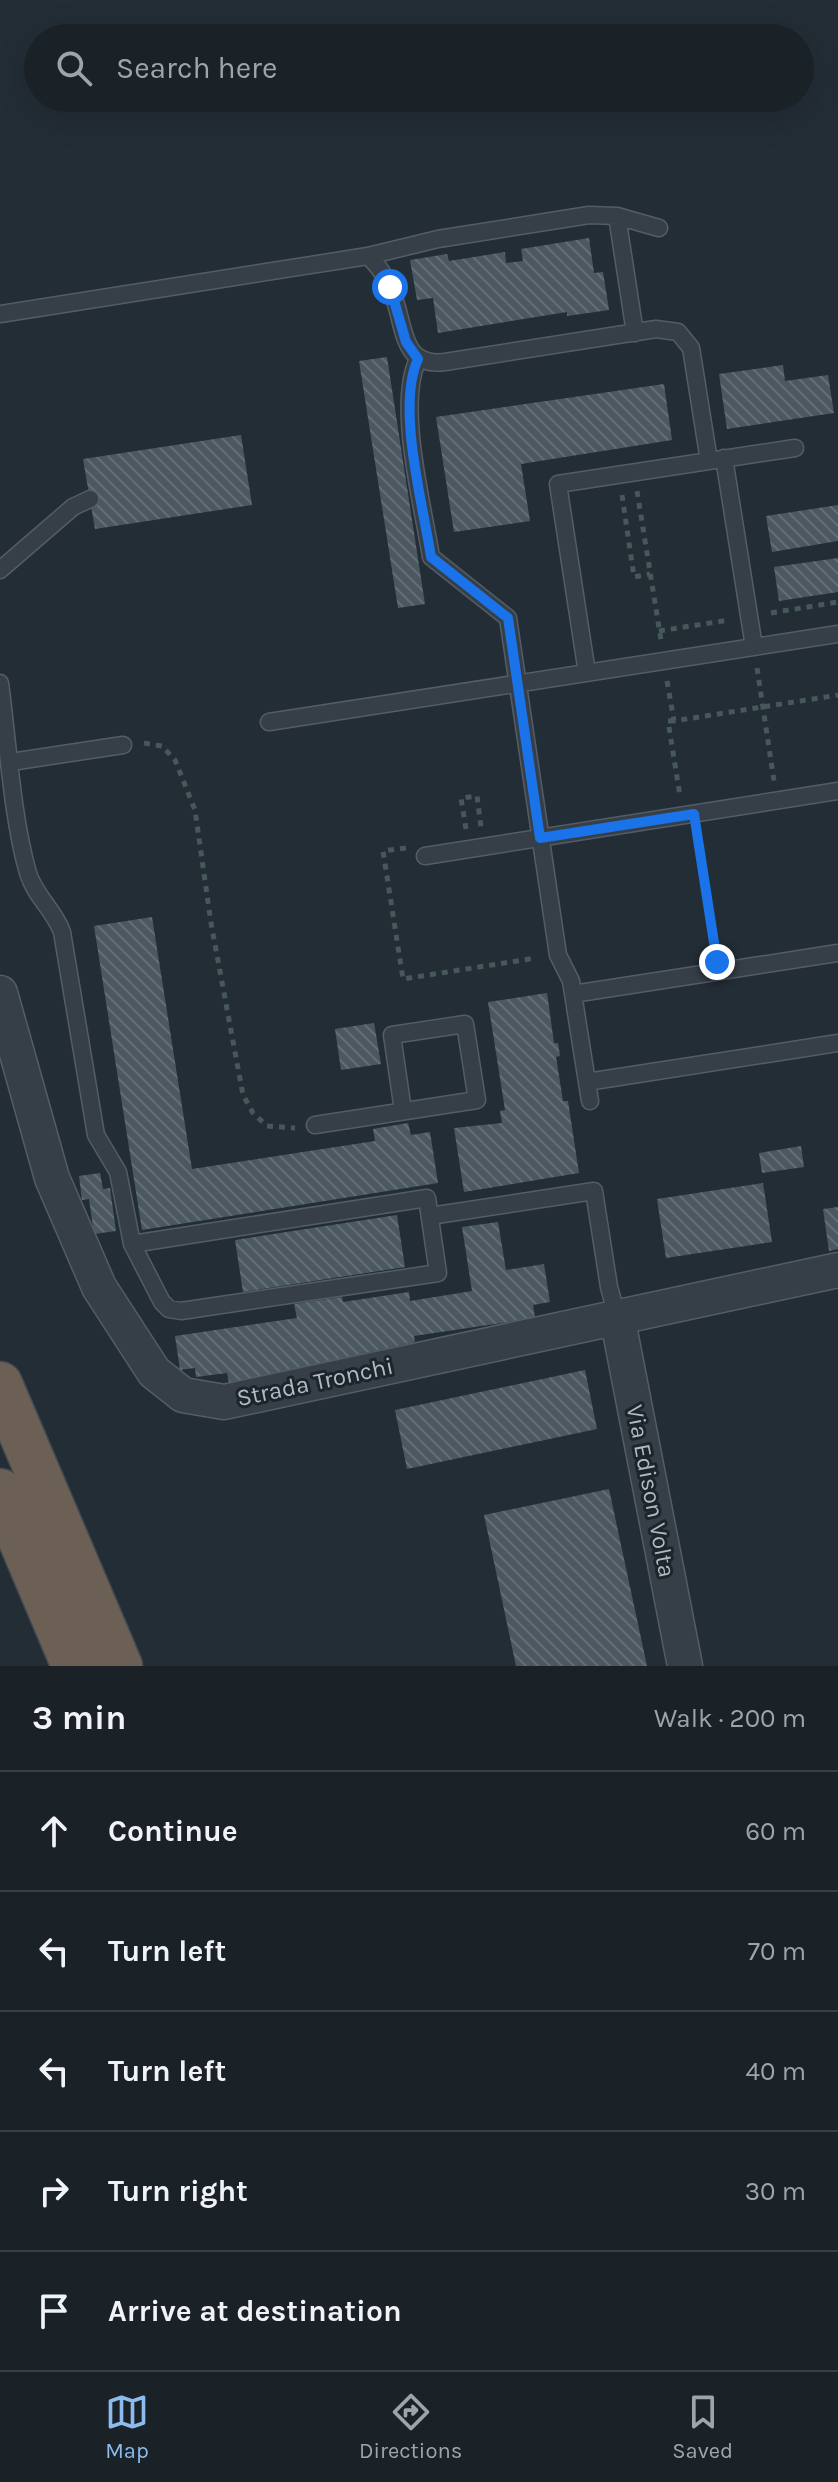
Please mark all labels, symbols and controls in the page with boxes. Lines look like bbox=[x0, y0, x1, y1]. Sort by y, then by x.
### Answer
search box bbox=[24, 24, 814, 112]
icon: search bbox=[52, 46, 96, 90]
text: Search here bbox=[116, 50, 277, 86]
route start bbox=[372, 269, 408, 305]
route end bbox=[699, 944, 735, 980]
street label: Strada Tronchi bbox=[234, 1352, 396, 1412]
street label: Via Edison Volta bbox=[621, 1402, 681, 1580]
text: 3 min bbox=[32, 1698, 126, 1738]
text: Walk · 200 m bbox=[654, 1703, 806, 1734]
icon: ahead bbox=[32, 1809, 76, 1853]
text: Continue bbox=[108, 1813, 238, 1849]
text: 60 m bbox=[745, 1816, 806, 1847]
icon: left bbox=[32, 1929, 76, 1973]
text: Turn left bbox=[108, 1933, 226, 1969]
text: 70 m bbox=[748, 1936, 806, 1967]
icon: left bbox=[32, 2049, 76, 2093]
text: Turn left bbox=[108, 2053, 226, 2089]
text: 40 m bbox=[746, 2056, 806, 2087]
icon: right bbox=[32, 2169, 76, 2213]
text: Turn right bbox=[108, 2173, 248, 2209]
text: 30 m bbox=[745, 2176, 806, 2207]
icon: arrive bbox=[32, 2289, 76, 2333]
text: Arrive at destination bbox=[108, 2293, 402, 2329]
tab: Map bbox=[105, 2390, 149, 2464]
tab: Directions bbox=[359, 2390, 462, 2464]
tab: Saved bbox=[672, 2390, 733, 2464]

